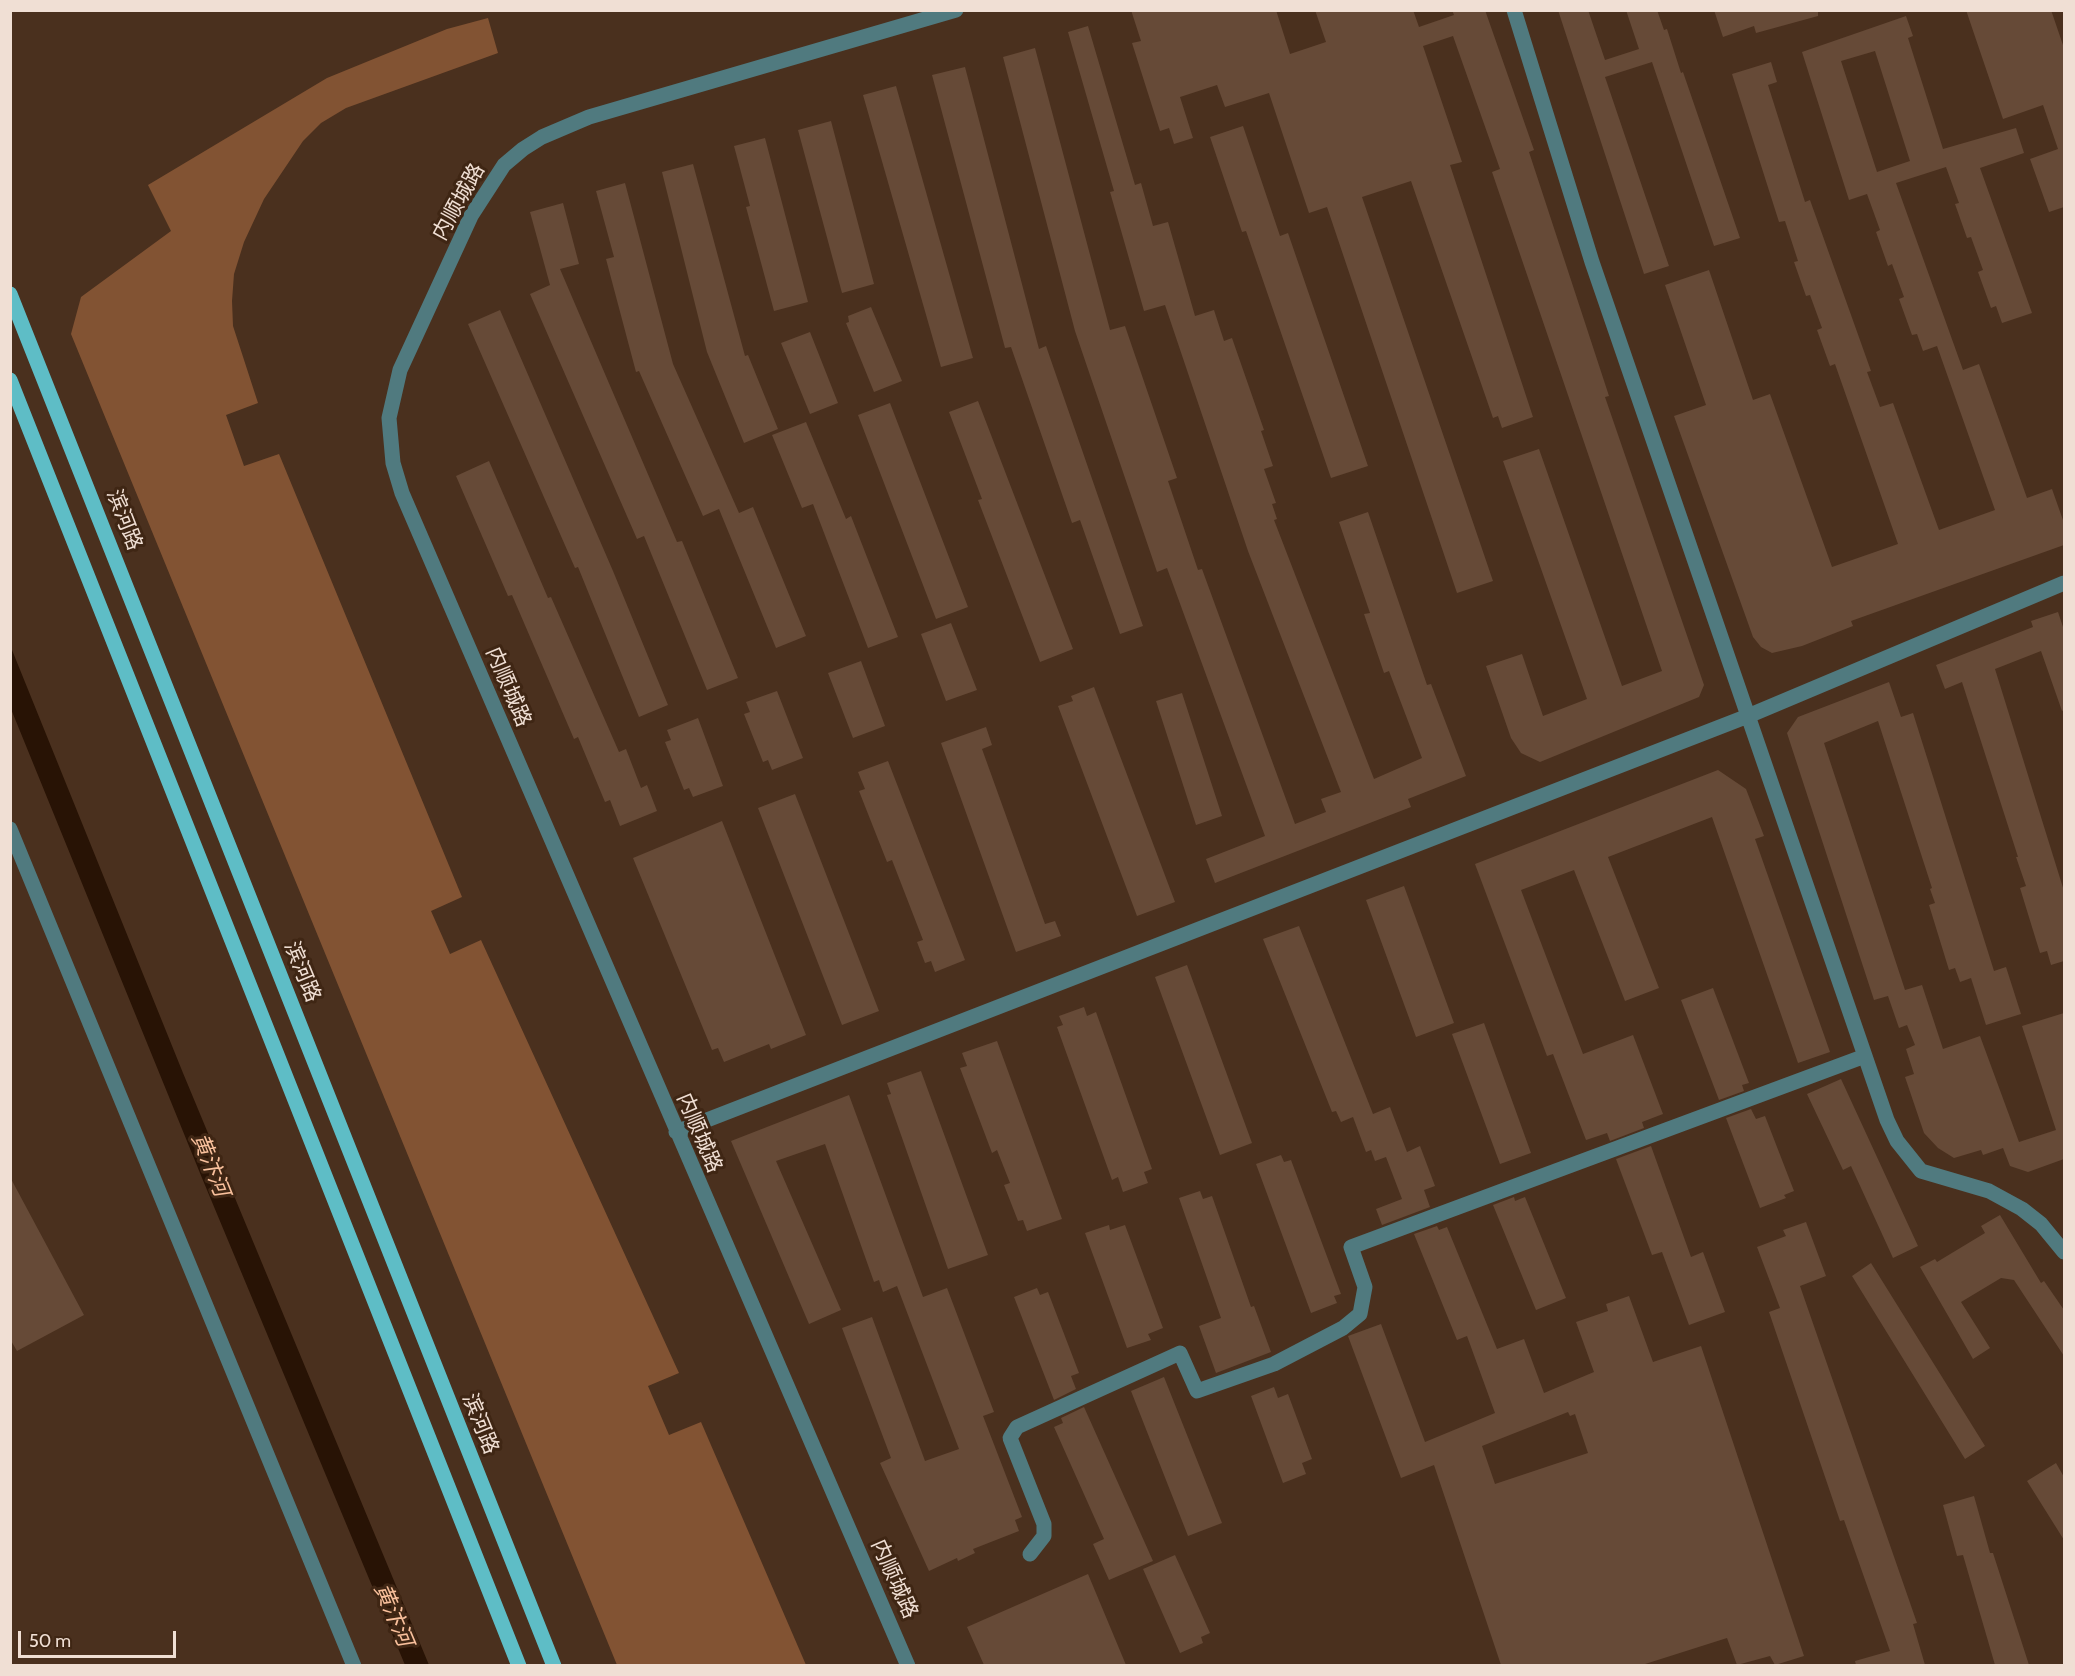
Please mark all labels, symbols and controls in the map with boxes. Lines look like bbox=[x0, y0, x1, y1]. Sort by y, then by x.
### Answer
street label: 内顺城路 bbox=[428, 159, 490, 245]
street label: 滨河路 bbox=[101, 486, 147, 554]
street label: 内顺城路 bbox=[480, 643, 536, 731]
street label: 滨河路 bbox=[279, 938, 325, 1006]
street label: 内顺城路 bbox=[671, 1089, 727, 1177]
water label: 黄汴河 bbox=[185, 1129, 235, 1201]
street label: 滨河路 bbox=[457, 1390, 503, 1458]
street label: 内顺城路 bbox=[865, 1536, 923, 1622]
water label: 黄汴河 bbox=[368, 1579, 418, 1651]
scale bar bbox=[21, 1619, 178, 1657]
text: 50 m bbox=[29, 1630, 71, 1652]

